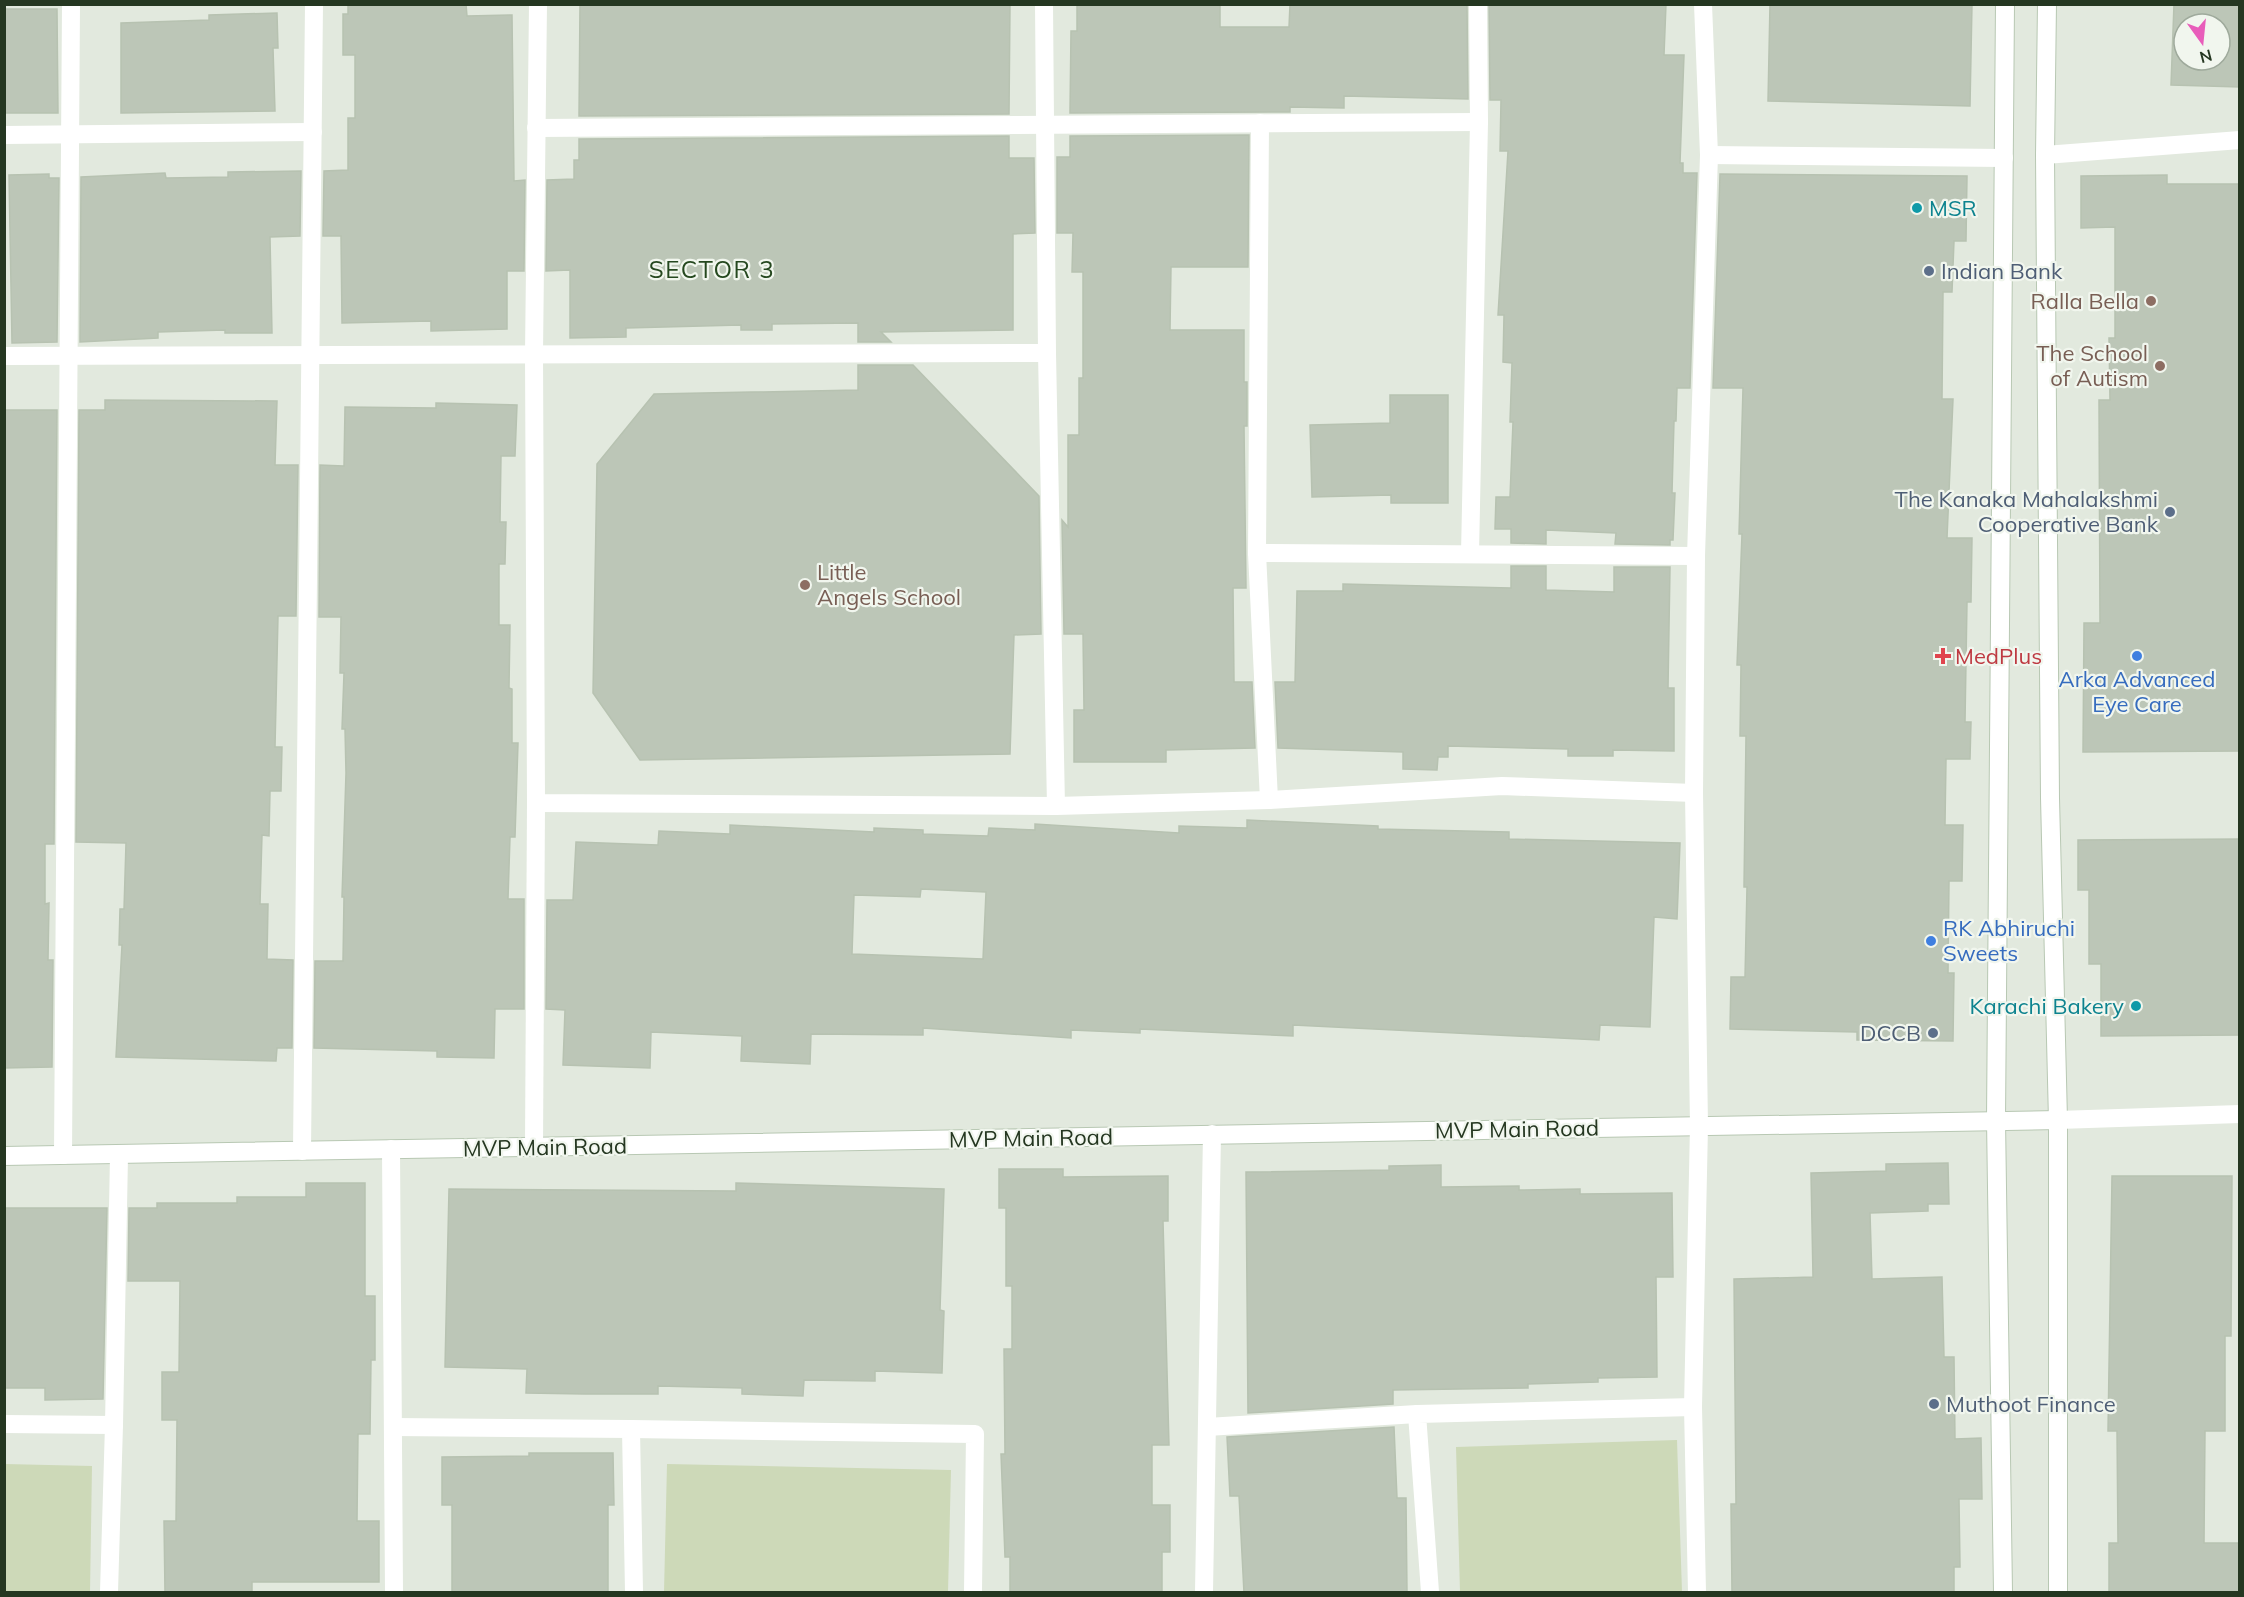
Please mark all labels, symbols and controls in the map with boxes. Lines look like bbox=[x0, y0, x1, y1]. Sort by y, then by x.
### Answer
north arrow bbox=[2172, 12, 2232, 72]
text: N bbox=[2197, 45, 2214, 68]
place label: MSR bbox=[1929, 194, 1977, 222]
marker: MSR bbox=[1910, 201, 1924, 215]
district label: SECTOR 3 bbox=[649, 254, 775, 284]
place label: Indian Bank bbox=[1941, 257, 2063, 285]
marker: Indian Bank bbox=[1922, 264, 1936, 278]
place label: Ralla Bella bbox=[2031, 287, 2139, 315]
marker: Ralla Bella bbox=[2144, 294, 2158, 308]
place label: The School of Autism bbox=[2036, 339, 2148, 392]
marker: The School of Autism bbox=[2153, 359, 2167, 373]
place label: The Kanaka Mahalakshmi Cooperative Bank bbox=[1895, 485, 2159, 538]
marker: The Kanaka Mahalakshmi Cooperative Bank bbox=[2163, 505, 2177, 519]
place label: Little Angels School bbox=[817, 558, 961, 611]
marker: Little Angels School bbox=[798, 578, 812, 592]
place label: MedPlus bbox=[1955, 642, 2042, 670]
marker: MedPlus bbox=[1936, 649, 1950, 663]
marker: Arka Advanced Eye Care bbox=[2130, 649, 2144, 663]
place label: Arka Advanced Eye Care bbox=[2059, 665, 2215, 718]
place label: RK Abhiruchi Sweets bbox=[1943, 914, 2075, 967]
marker: RK Abhiruchi Sweets bbox=[1924, 934, 1938, 948]
place label: Karachi Bakery bbox=[1970, 992, 2124, 1020]
marker: Karachi Bakery bbox=[2129, 999, 2143, 1013]
place label: DCCB bbox=[1860, 1019, 1921, 1047]
marker: DCCB bbox=[1926, 1026, 1940, 1040]
street label: MVP Main Road bbox=[1435, 1114, 1599, 1144]
street label: MVP Main Road bbox=[949, 1123, 1113, 1153]
street label: MVP Main Road bbox=[463, 1132, 627, 1162]
place label: Muthoot Finance bbox=[1946, 1390, 2116, 1418]
marker: Muthoot Finance bbox=[1927, 1397, 1941, 1411]

